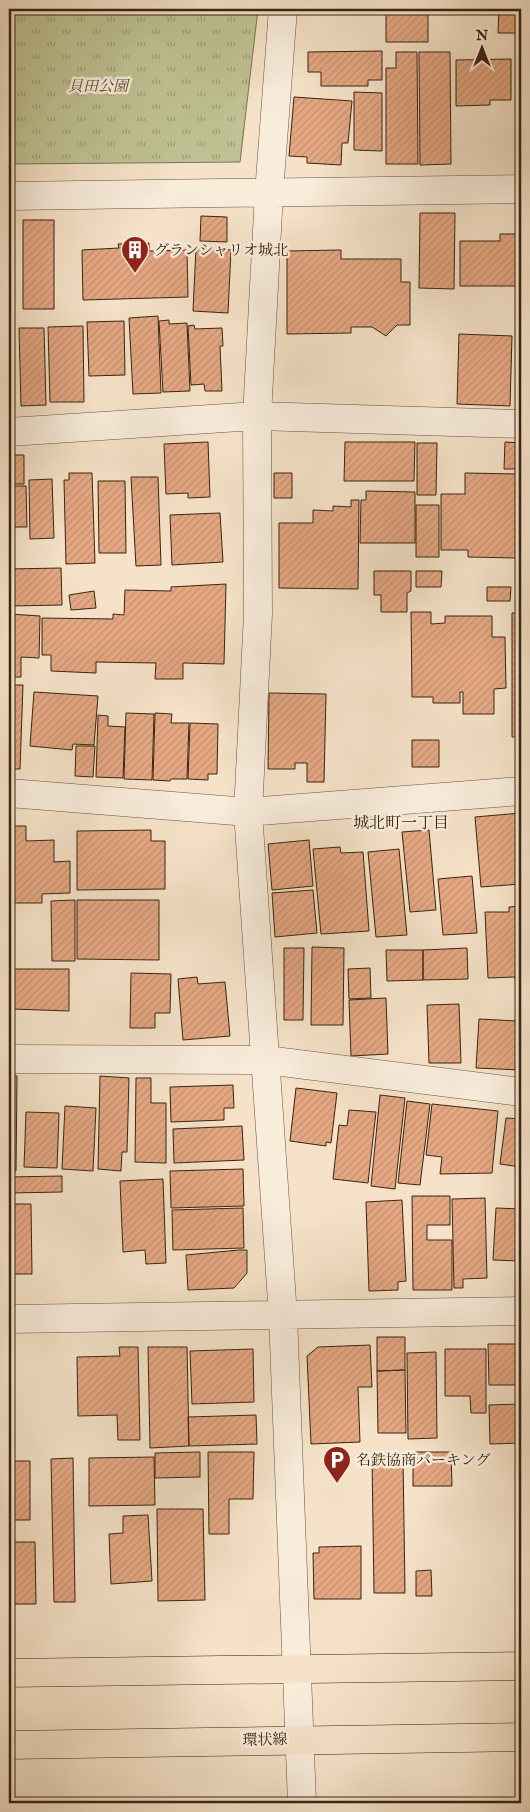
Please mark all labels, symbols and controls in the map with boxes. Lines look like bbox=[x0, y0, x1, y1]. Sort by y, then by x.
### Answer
north arrow bbox=[458, 22, 508, 72]
text: N bbox=[475, 27, 488, 45]
park label: 貝田公園 bbox=[68, 77, 131, 96]
building icon: グランシャリオ城北 bbox=[120, 235, 150, 274]
place label: グランシャリオ城北 bbox=[154, 241, 288, 260]
district label: 城北町一丁目 bbox=[353, 814, 449, 834]
parking icon: 名鉄協商パーキング bbox=[322, 1445, 352, 1484]
place label: 名鉄協商パーキング bbox=[356, 1451, 491, 1470]
street label: 環状線 bbox=[242, 1730, 288, 1750]

